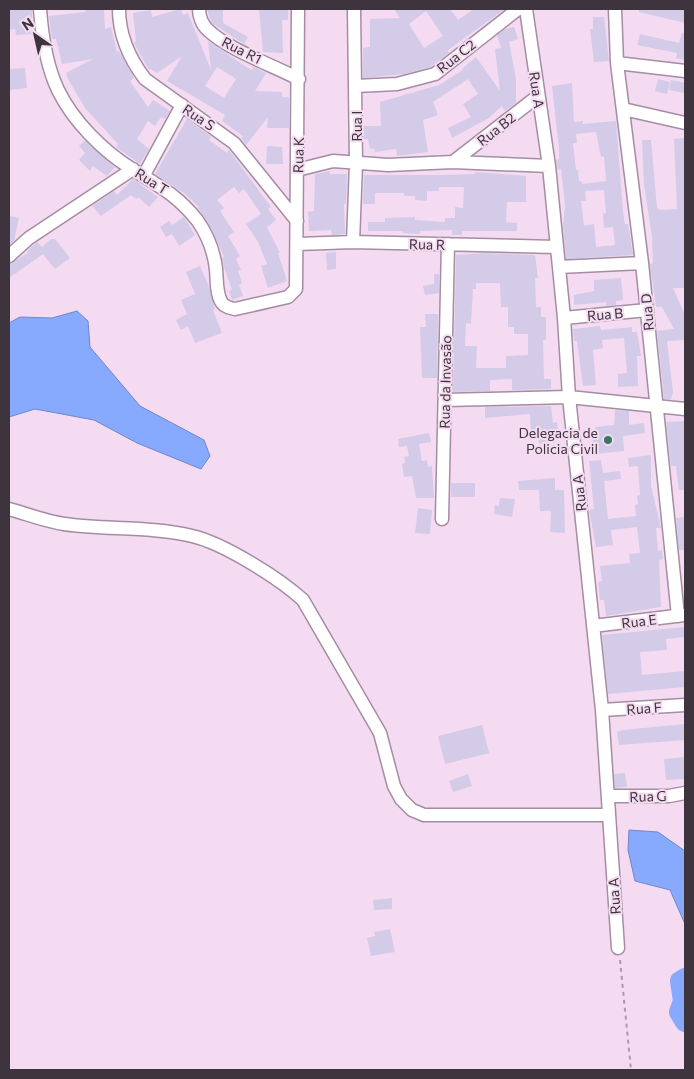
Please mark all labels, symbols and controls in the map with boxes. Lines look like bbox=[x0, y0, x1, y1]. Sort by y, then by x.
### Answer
north arrow bbox=[10, 10, 60, 60]
text: N bbox=[18, 14, 37, 34]
street label: Rua R1 bbox=[219, 33, 265, 67]
street label: Rua C2 bbox=[433, 35, 479, 76]
street label: Rua A bbox=[526, 71, 548, 110]
street label: Rua S bbox=[180, 100, 218, 134]
street label: Rua B2 bbox=[473, 109, 519, 149]
street label: Rua I bbox=[348, 110, 365, 142]
street label: Rua K bbox=[289, 137, 307, 173]
street label: Rua T bbox=[132, 164, 172, 198]
street label: Rua R bbox=[409, 235, 445, 253]
street label: Rua D bbox=[637, 293, 657, 331]
street label: Rua B bbox=[586, 304, 624, 324]
street label: Rua da Invasão bbox=[436, 335, 454, 429]
place label: Delegacia de Policia Civil bbox=[519, 424, 598, 457]
marker: Delegacia de Policia Civil bbox=[602, 434, 614, 446]
street label: Rua A bbox=[569, 473, 589, 512]
street label: Rua E bbox=[620, 610, 658, 632]
street label: Rua F bbox=[626, 698, 662, 718]
street label: Rua G bbox=[629, 787, 667, 805]
street label: Rua A bbox=[604, 877, 624, 915]

